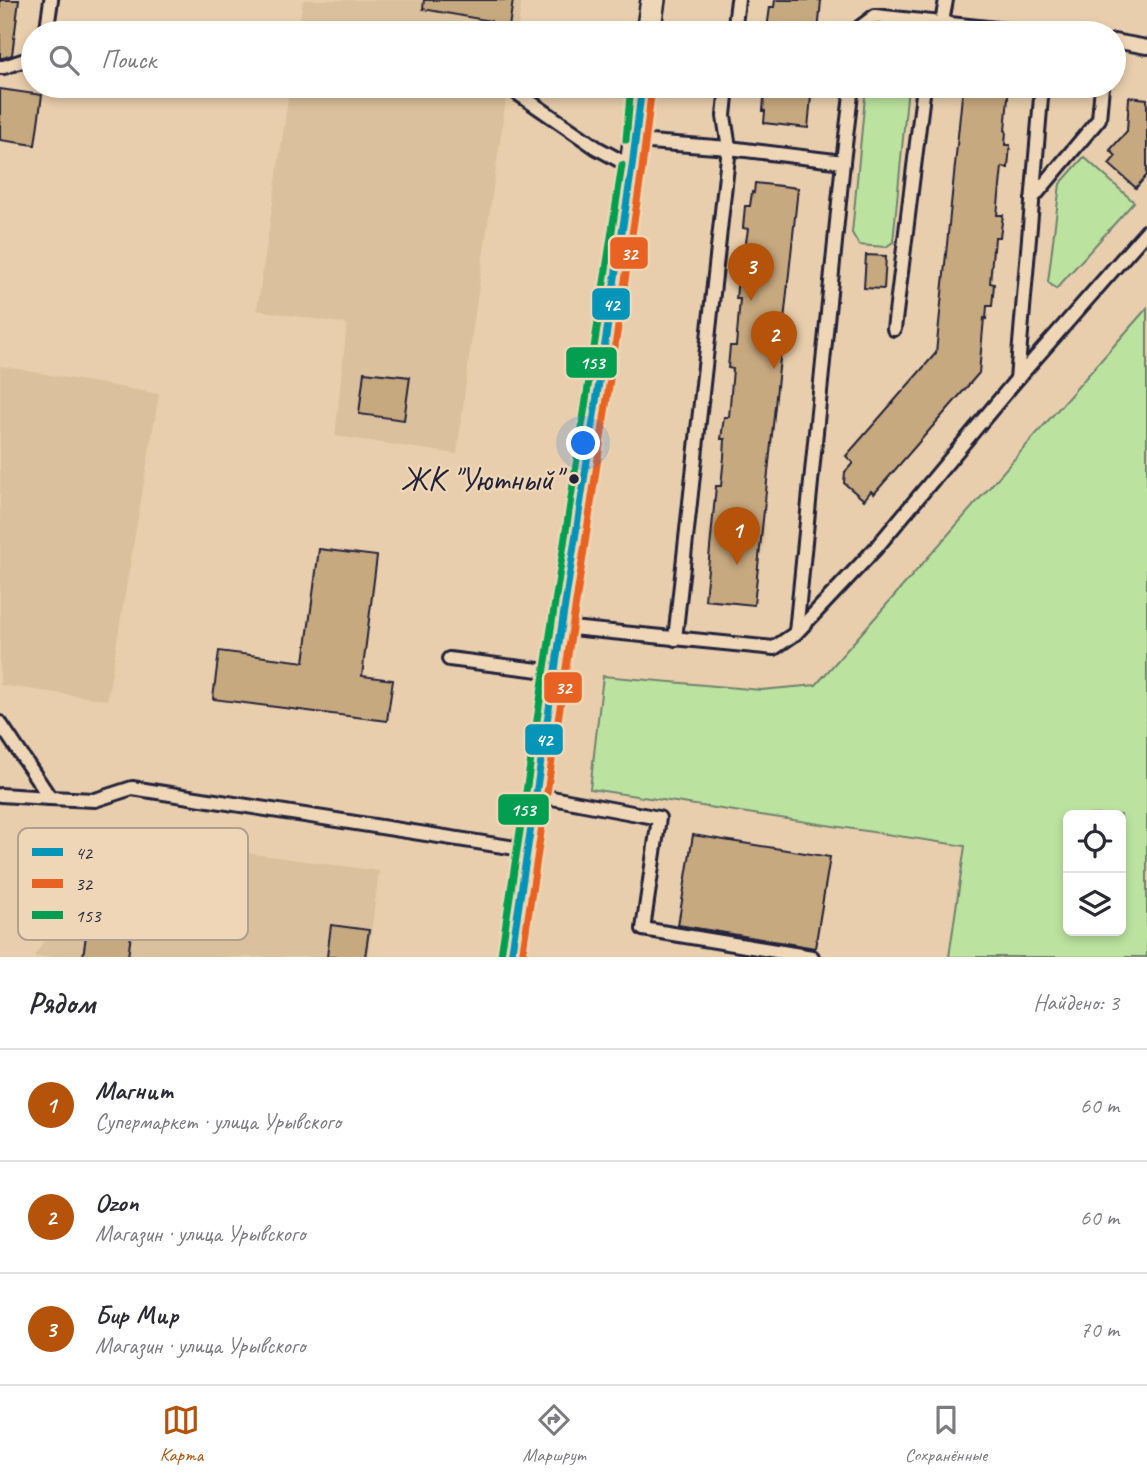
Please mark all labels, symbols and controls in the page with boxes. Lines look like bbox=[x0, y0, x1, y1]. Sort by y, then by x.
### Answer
search box bbox=[21, 21, 1126, 98]
icon: search bbox=[45, 41, 83, 79]
text: Поиск bbox=[101, 43, 156, 76]
line badge: 32 bbox=[609, 236, 649, 270]
text: 32 bbox=[620, 242, 640, 266]
pin: 3 bbox=[728, 243, 774, 301]
line badge: 42 bbox=[591, 287, 631, 321]
text: 42 bbox=[602, 293, 622, 317]
pin: 2 bbox=[751, 311, 797, 369]
line badge: 153 bbox=[565, 346, 618, 379]
text: 153 bbox=[579, 351, 607, 375]
your location bbox=[566, 426, 600, 460]
place label: ЖК "Уютный" bbox=[401, 458, 567, 500]
marker: ЖК "Уютный" bbox=[567, 472, 581, 486]
pin: 1 bbox=[714, 507, 760, 565]
line badge: 32 bbox=[543, 671, 583, 704]
text: 32 bbox=[554, 676, 574, 700]
line badge: 42 bbox=[524, 723, 564, 756]
text: 42 bbox=[535, 728, 555, 752]
line badge: 153 bbox=[497, 793, 550, 826]
text: 153 bbox=[510, 798, 538, 822]
map controls bbox=[1063, 810, 1126, 936]
button: locate bbox=[1063, 810, 1126, 873]
legend bbox=[18, 828, 248, 940]
text: 42 bbox=[75, 841, 94, 865]
text: 32 bbox=[75, 872, 94, 896]
button: layers bbox=[1063, 873, 1126, 936]
text: 153 bbox=[75, 904, 102, 928]
text: Рядом bbox=[28, 984, 95, 1022]
text: Найдено: 3 bbox=[1033, 988, 1119, 1017]
text: Магнит bbox=[95, 1074, 174, 1107]
text: 1 bbox=[46, 1091, 56, 1120]
text: 60 m bbox=[1080, 1091, 1119, 1120]
text: Супермаркет · улица Урывского bbox=[95, 1107, 341, 1136]
text: Ozon bbox=[95, 1186, 138, 1219]
text: 2 bbox=[46, 1203, 56, 1232]
text: 60 m bbox=[1080, 1203, 1119, 1232]
text: Магазин · улица Урывского bbox=[95, 1219, 305, 1248]
text: Бир Мир bbox=[95, 1298, 178, 1331]
text: 3 bbox=[46, 1315, 56, 1344]
text: 70 m bbox=[1080, 1315, 1119, 1344]
text: Магазин · улица Урывского bbox=[95, 1331, 305, 1360]
tab: Карта bbox=[160, 1401, 203, 1467]
tab: Маршрут bbox=[523, 1401, 585, 1467]
tab: Сохранённые bbox=[905, 1401, 987, 1467]

